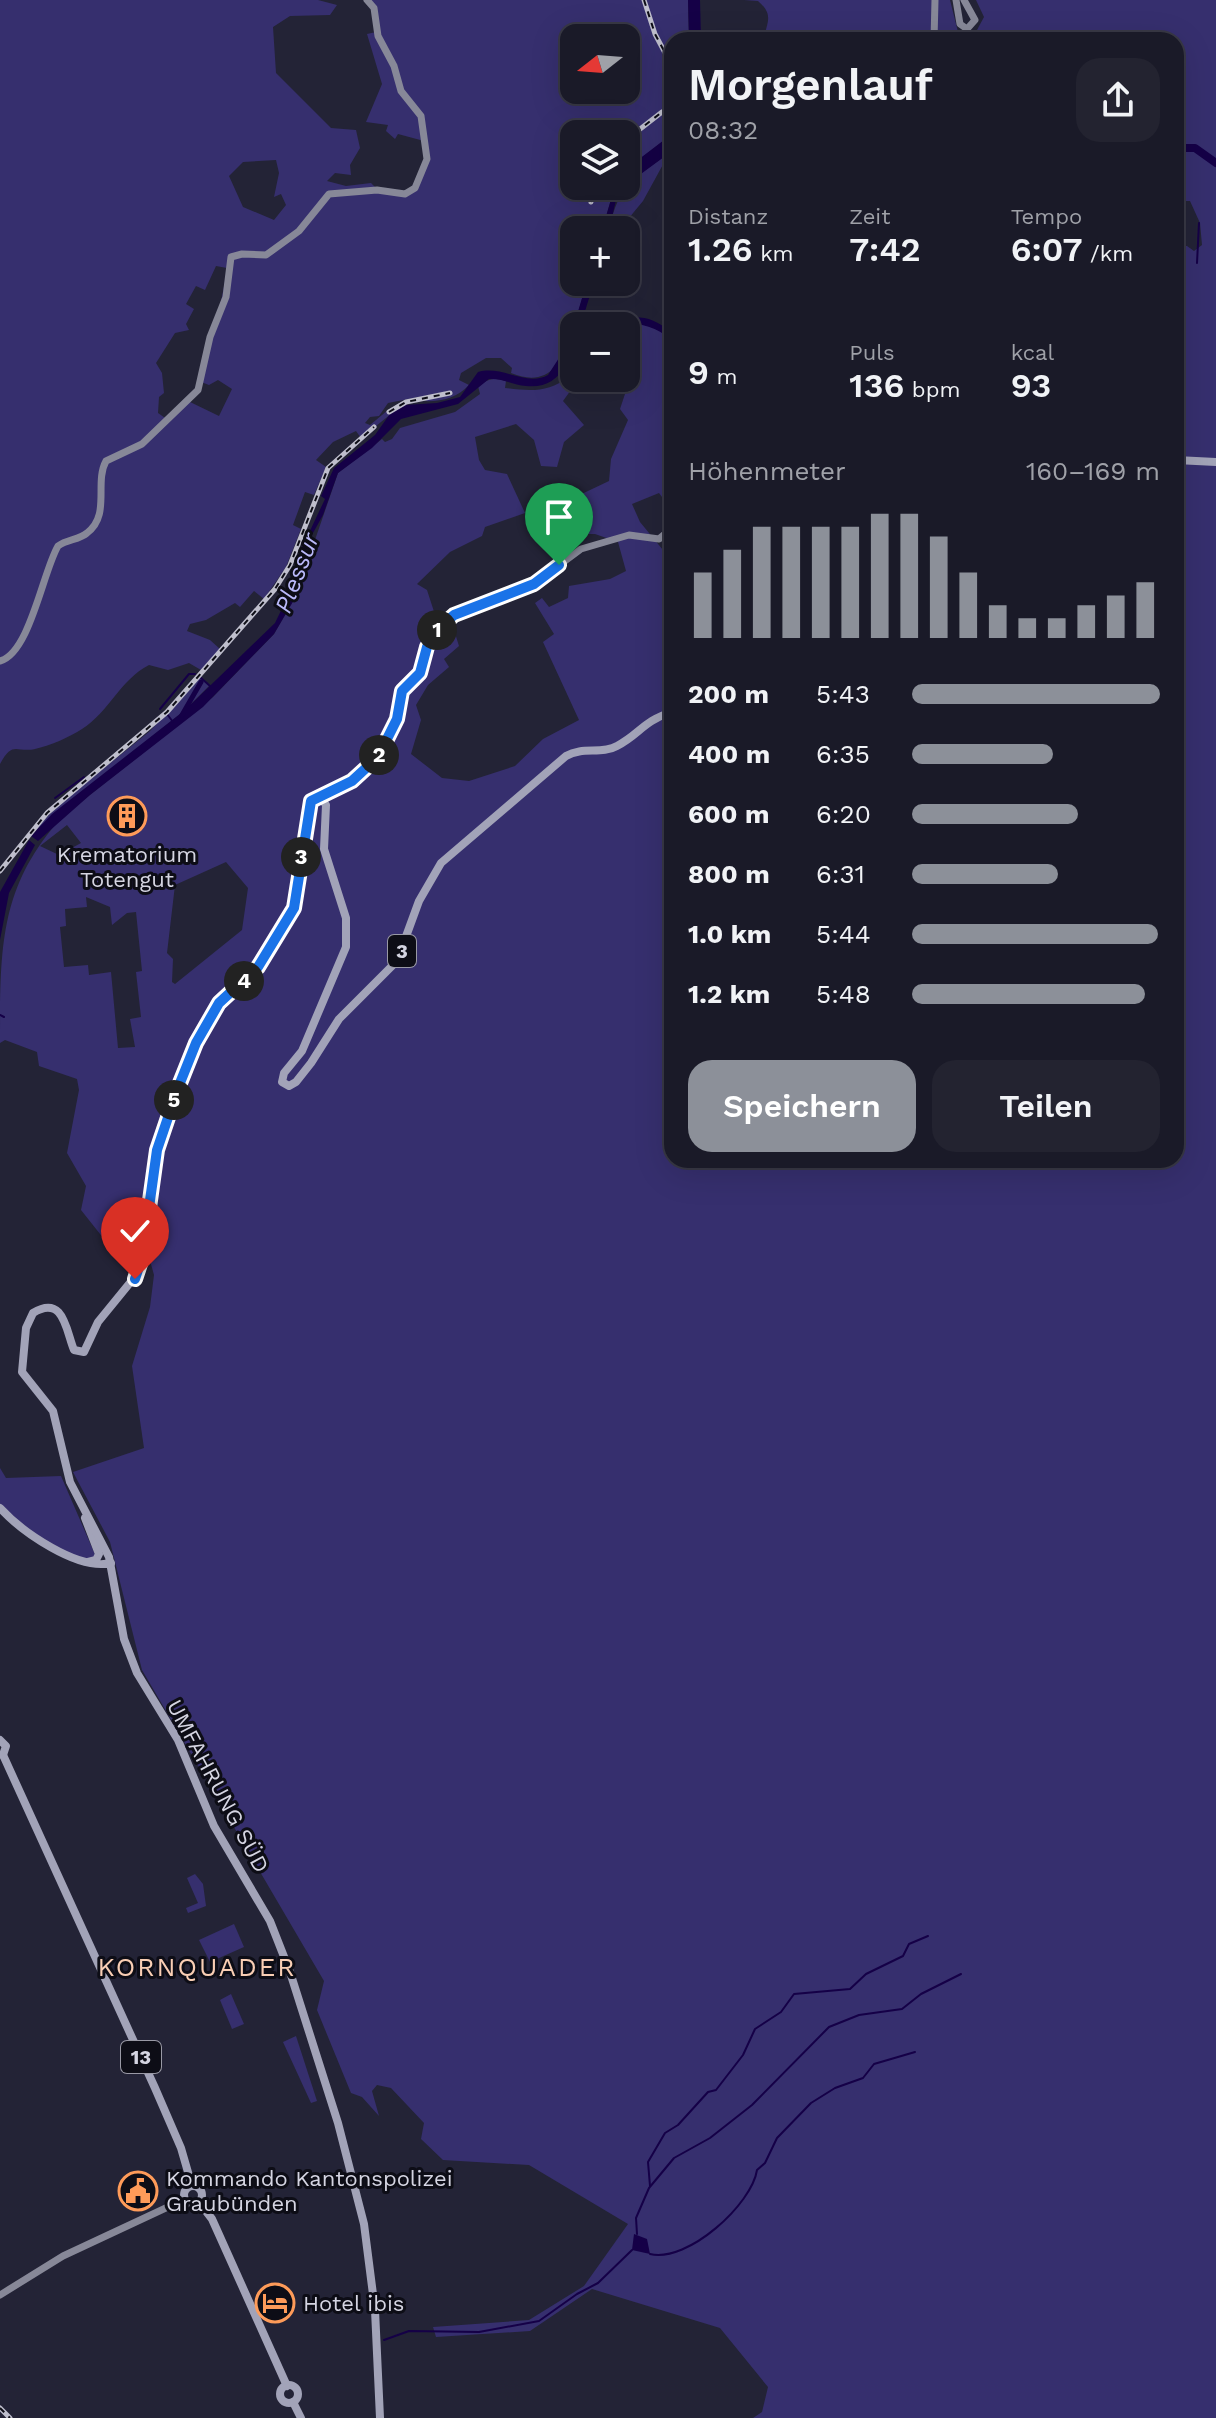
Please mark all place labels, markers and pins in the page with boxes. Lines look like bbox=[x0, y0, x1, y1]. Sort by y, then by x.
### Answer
pin bbox=[525, 483, 593, 565]
pin: 1 bbox=[417, 610, 457, 650]
pin: 2 bbox=[359, 735, 399, 775]
building icon: Krematorium Totengut bbox=[106, 795, 148, 837]
pin: 3 bbox=[281, 837, 321, 877]
place label: Krematorium Totengut bbox=[57, 842, 197, 892]
pin: 4 bbox=[224, 961, 264, 1001]
pin: 5 bbox=[154, 1080, 194, 1120]
pin bbox=[101, 1197, 169, 1279]
place label: Kommando Kantonspolizei Graubünden bbox=[166, 2166, 453, 2216]
public building icon: Kommando Kantonspolizei Graubünden bbox=[117, 2170, 159, 2212]
hotel icon: Hotel ibis bbox=[254, 2282, 296, 2324]
place label: Hotel ibis bbox=[303, 2291, 404, 2316]

